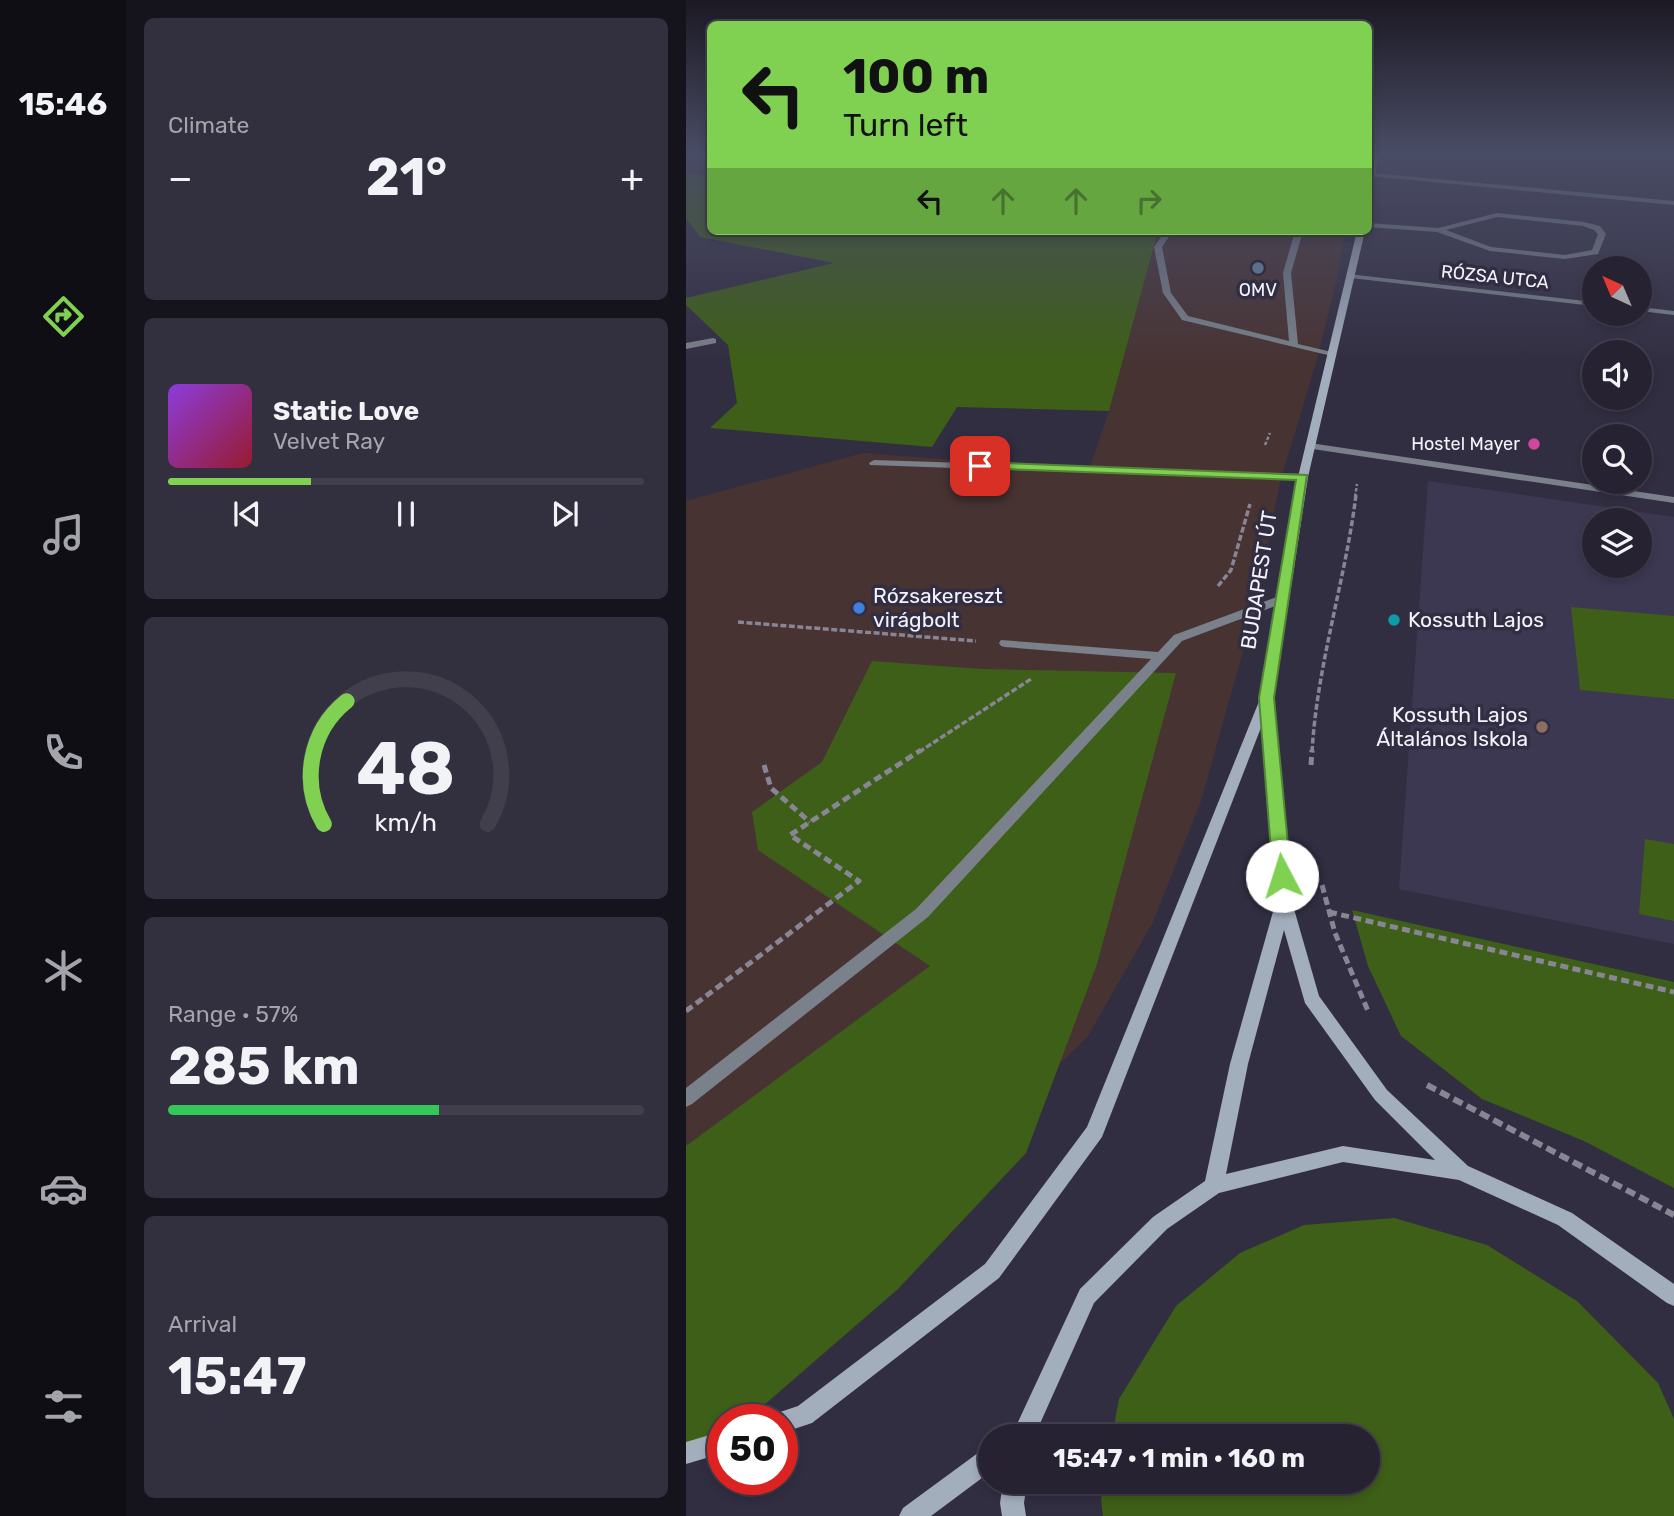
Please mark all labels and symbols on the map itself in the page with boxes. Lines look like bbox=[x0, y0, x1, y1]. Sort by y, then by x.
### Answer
north arrow bbox=[1582, 256, 1652, 326]
marker: OMV bbox=[1250, 260, 1266, 276]
street label: RÓZSA UTCA bbox=[1440, 260, 1550, 294]
place label: OMV bbox=[1239, 279, 1277, 301]
place label: Hostel Mayer bbox=[1411, 433, 1520, 455]
pin bbox=[950, 436, 1010, 496]
marker: Hostel Mayer bbox=[1526, 436, 1542, 452]
street label: BUDAPEST ÚT bbox=[1235, 509, 1282, 651]
place label: Rózsakereszt virágbolt bbox=[873, 583, 1003, 632]
marker: Rózsakereszt virágbolt bbox=[851, 600, 867, 616]
place label: Kossuth Lajos bbox=[1408, 607, 1544, 632]
marker: Kossuth Lajos bbox=[1386, 612, 1402, 628]
place label: Kossuth Lajos Általános Iskola bbox=[1376, 702, 1528, 751]
marker: Kossuth Lajos Általános Iskola bbox=[1534, 719, 1550, 735]
position arrow bbox=[1245, 839, 1319, 913]
speed limit sign: 50 bbox=[707, 1404, 798, 1495]

